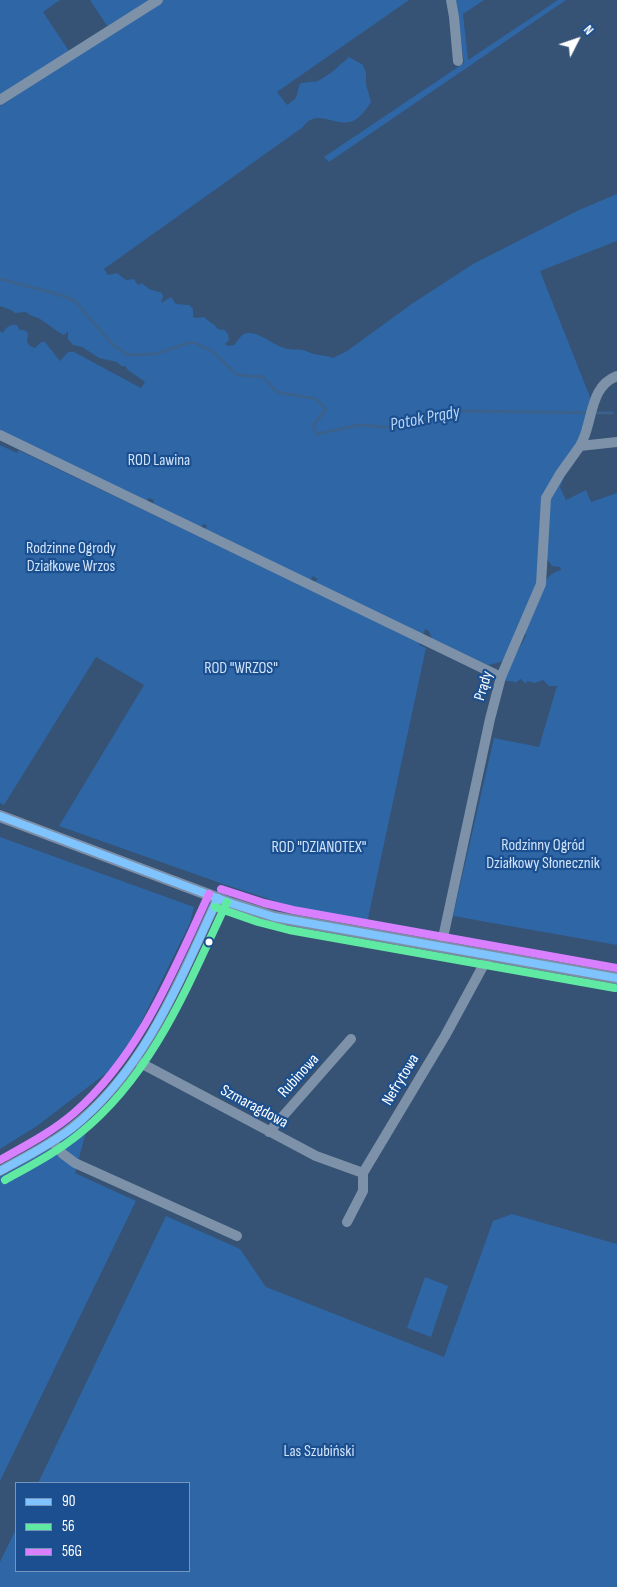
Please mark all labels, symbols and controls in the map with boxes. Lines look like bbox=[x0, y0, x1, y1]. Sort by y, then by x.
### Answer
north arrow bbox=[552, 15, 602, 65]
text: N bbox=[580, 21, 598, 38]
water label: Potok Prądy bbox=[388, 402, 462, 436]
park label: ROD Lawina bbox=[128, 451, 190, 471]
park label: Rodzinne Ogrody Działkowe Wrzos bbox=[26, 539, 116, 577]
park label: ROD "WRZOS" bbox=[204, 659, 278, 679]
street label: Prądy bbox=[470, 669, 498, 703]
park label: Rodzinny Ogród Działkowy Słonecznik bbox=[486, 836, 600, 874]
park label: ROD "DZIANOTEX" bbox=[272, 838, 366, 858]
unlabelled marker bbox=[204, 937, 214, 947]
street label: Rubinowa bbox=[274, 1050, 324, 1102]
street label: Nefrytowa bbox=[378, 1051, 424, 1109]
street label: Szmaragdowa bbox=[217, 1081, 291, 1133]
park label: Las Szubiński bbox=[284, 1442, 354, 1462]
legend bbox=[15, 1482, 190, 1572]
text: 90 bbox=[62, 1492, 75, 1511]
text: 56 bbox=[62, 1517, 75, 1536]
text: 56G bbox=[62, 1542, 82, 1561]

